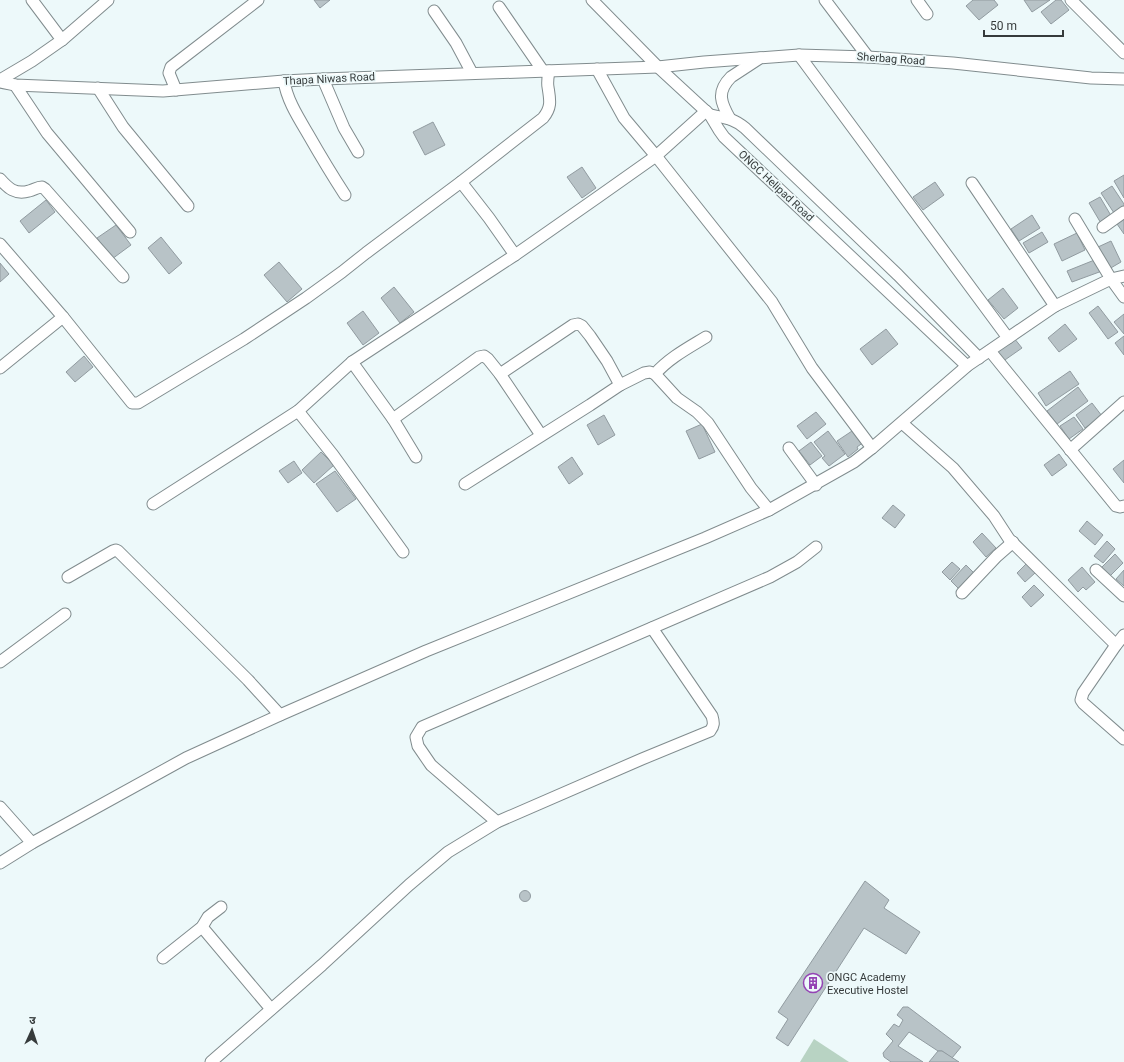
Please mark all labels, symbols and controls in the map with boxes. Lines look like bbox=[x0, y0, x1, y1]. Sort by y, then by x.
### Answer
scale bar bbox=[984, 12, 1063, 38]
text: 50 m bbox=[990, 19, 1017, 33]
street label: Sherbag Road bbox=[856, 50, 926, 68]
street label: Thapa Niwas Road bbox=[283, 70, 375, 88]
street label: ONGC Helipad Road bbox=[736, 148, 816, 224]
place label: ONGC Academy Executive Hostel bbox=[827, 971, 908, 997]
building icon: ONGC Academy Executive Hostel bbox=[802, 972, 824, 994]
north arrow bbox=[12, 1010, 52, 1050]
text: उ bbox=[29, 1014, 37, 1027]

